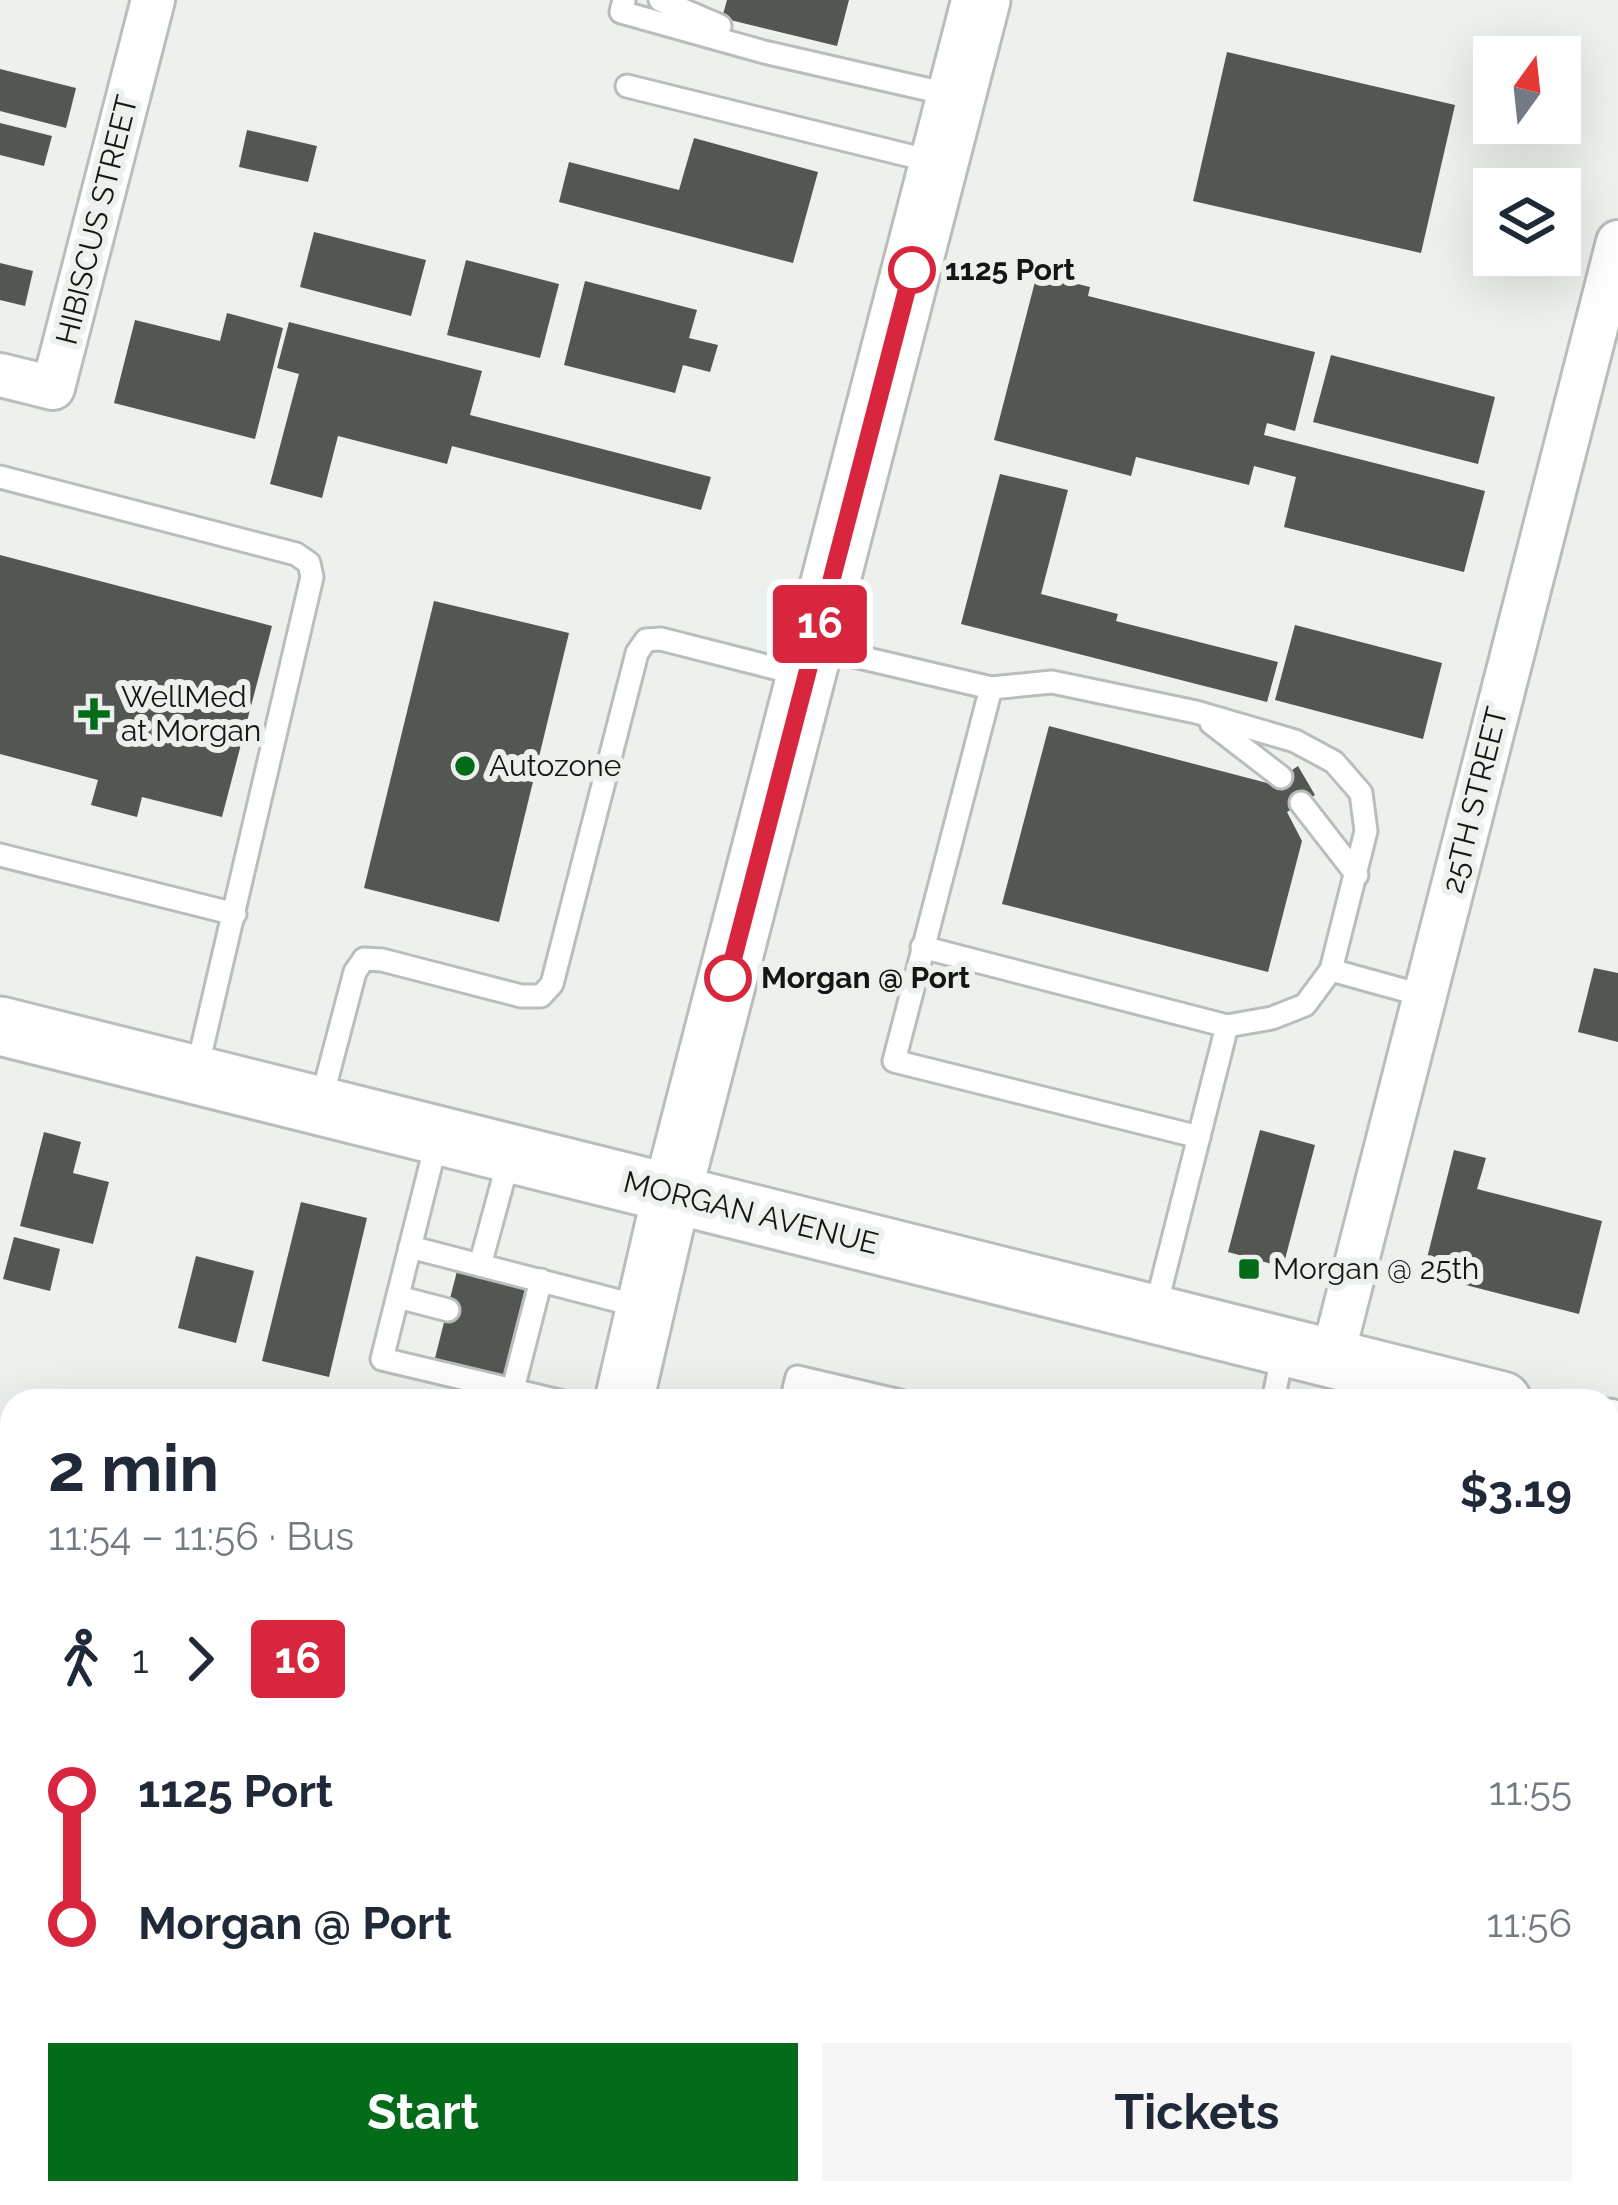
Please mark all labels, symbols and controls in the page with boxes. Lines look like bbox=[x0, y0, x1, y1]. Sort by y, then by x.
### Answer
north arrow bbox=[1473, 36, 1581, 144]
map controls bbox=[1473, 36, 1581, 276]
street label: HIBISCUS STREET bbox=[49, 92, 144, 348]
button: layers bbox=[1473, 168, 1581, 276]
marker: 1125 Port bbox=[890, 248, 934, 292]
place label: 1125 Port bbox=[945, 252, 1076, 287]
line badge: 16 bbox=[766, 585, 874, 663]
text: 16 bbox=[797, 599, 843, 648]
place label: WellMed at Morgan bbox=[121, 679, 261, 748]
marker: WellMed at Morgan bbox=[78, 698, 110, 730]
street label: 25TH STREET bbox=[1435, 703, 1514, 896]
place label: Autozone bbox=[489, 748, 621, 783]
marker: Autozone bbox=[452, 753, 478, 779]
marker: Morgan @ Port bbox=[706, 956, 750, 1000]
place label: Morgan @ Port bbox=[761, 960, 971, 995]
street label: MORGAN AVENUE bbox=[620, 1164, 882, 1261]
place label: Morgan @ 25th bbox=[1273, 1251, 1479, 1286]
marker: Morgan @ 25th bbox=[1236, 1256, 1262, 1282]
text: 2 min bbox=[48, 1429, 219, 1506]
text: $3.19 bbox=[1460, 1465, 1572, 1518]
text: 11:54 – 11:56 · Bus bbox=[48, 1513, 354, 1559]
icon: walk bbox=[48, 1626, 114, 1692]
icon: forward bbox=[167, 1626, 233, 1692]
text: 16 bbox=[275, 1634, 321, 1683]
text: 1 bbox=[132, 1636, 149, 1682]
text: 1125 Port bbox=[138, 1765, 333, 1818]
text: 11:55 bbox=[1489, 1768, 1572, 1814]
text: Morgan @ Port bbox=[138, 1897, 452, 1950]
text: 11:56 bbox=[1487, 1900, 1572, 1946]
button: Start bbox=[48, 2043, 798, 2181]
button: Tickets bbox=[822, 2043, 1572, 2181]

